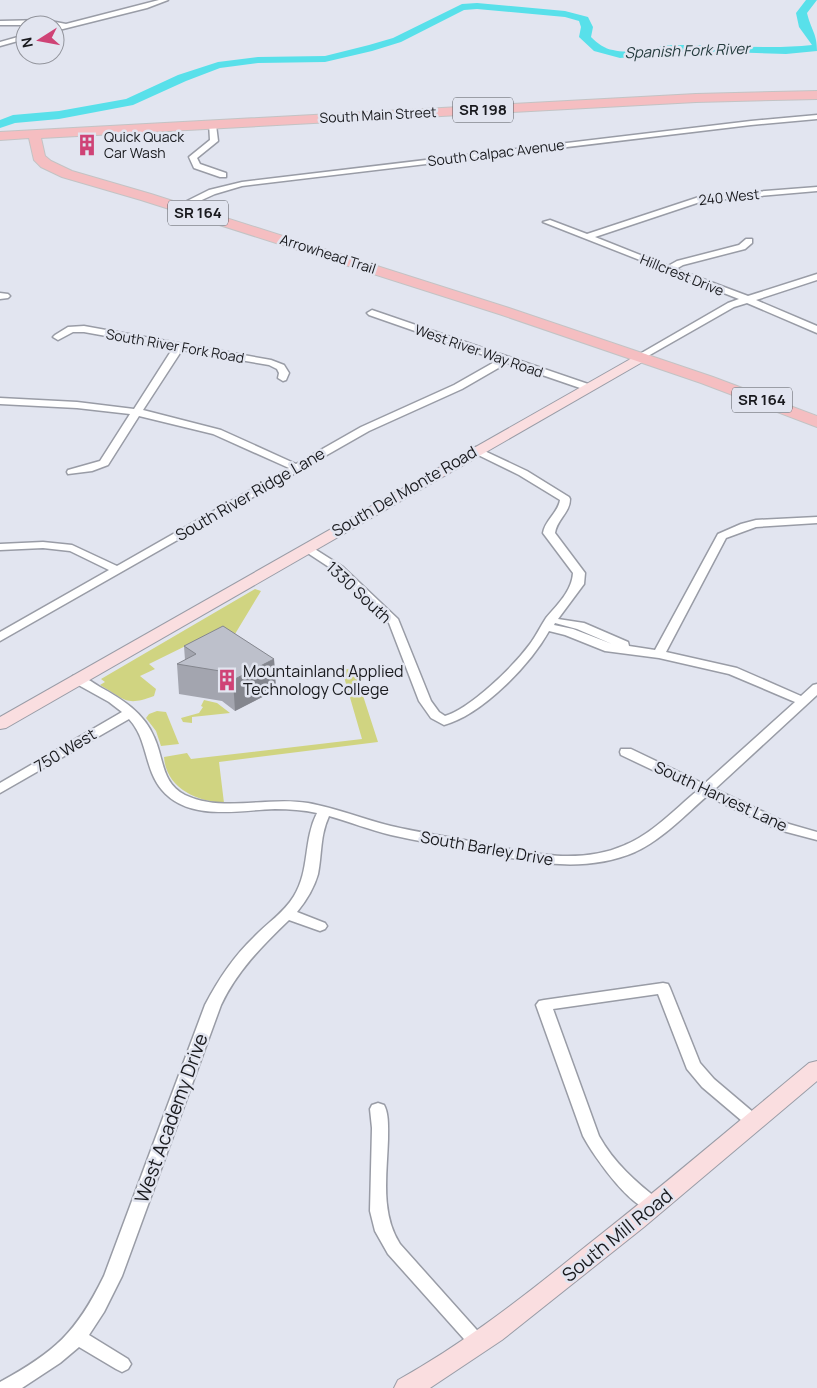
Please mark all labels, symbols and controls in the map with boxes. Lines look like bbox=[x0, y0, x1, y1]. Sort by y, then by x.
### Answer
north arrow bbox=[15, 15, 65, 65]
text: N bbox=[16, 36, 37, 49]
water label: Spanish Fork River bbox=[624, 38, 752, 63]
road number: SR 198 bbox=[453, 98, 513, 122]
street label: South Main Street bbox=[319, 102, 437, 127]
place label: Quick Quack Car Wash bbox=[104, 127, 185, 162]
building icon: Quick Quack Car Wash bbox=[74, 132, 100, 158]
street label: South Calpac Avenue bbox=[427, 135, 565, 170]
street label: 240 West bbox=[698, 184, 761, 209]
road number: SR 164 bbox=[168, 200, 228, 226]
street label: Arrowhead Trail bbox=[278, 229, 378, 278]
street label: Hillcrest Drive bbox=[637, 249, 727, 300]
street label: West River Way Road bbox=[413, 320, 546, 381]
street label: South River Fork Road bbox=[105, 324, 246, 367]
road number: SR 164 bbox=[732, 388, 792, 412]
street label: South Del Monte Road bbox=[328, 440, 480, 542]
street label: South River Ridge Lane bbox=[171, 442, 329, 546]
street label: 1330 South bbox=[322, 556, 396, 628]
place label: Mountainland Applied Technology College bbox=[243, 660, 404, 700]
building icon: Mountainland Applied Technology College bbox=[214, 667, 240, 693]
street label: 750 West bbox=[30, 723, 100, 777]
street label: South Harvest Lane bbox=[651, 755, 791, 837]
street label: South Barley Drive bbox=[419, 825, 555, 871]
street label: West Academy Drive bbox=[128, 1030, 214, 1206]
street label: South Mill Road bbox=[556, 1182, 678, 1288]

